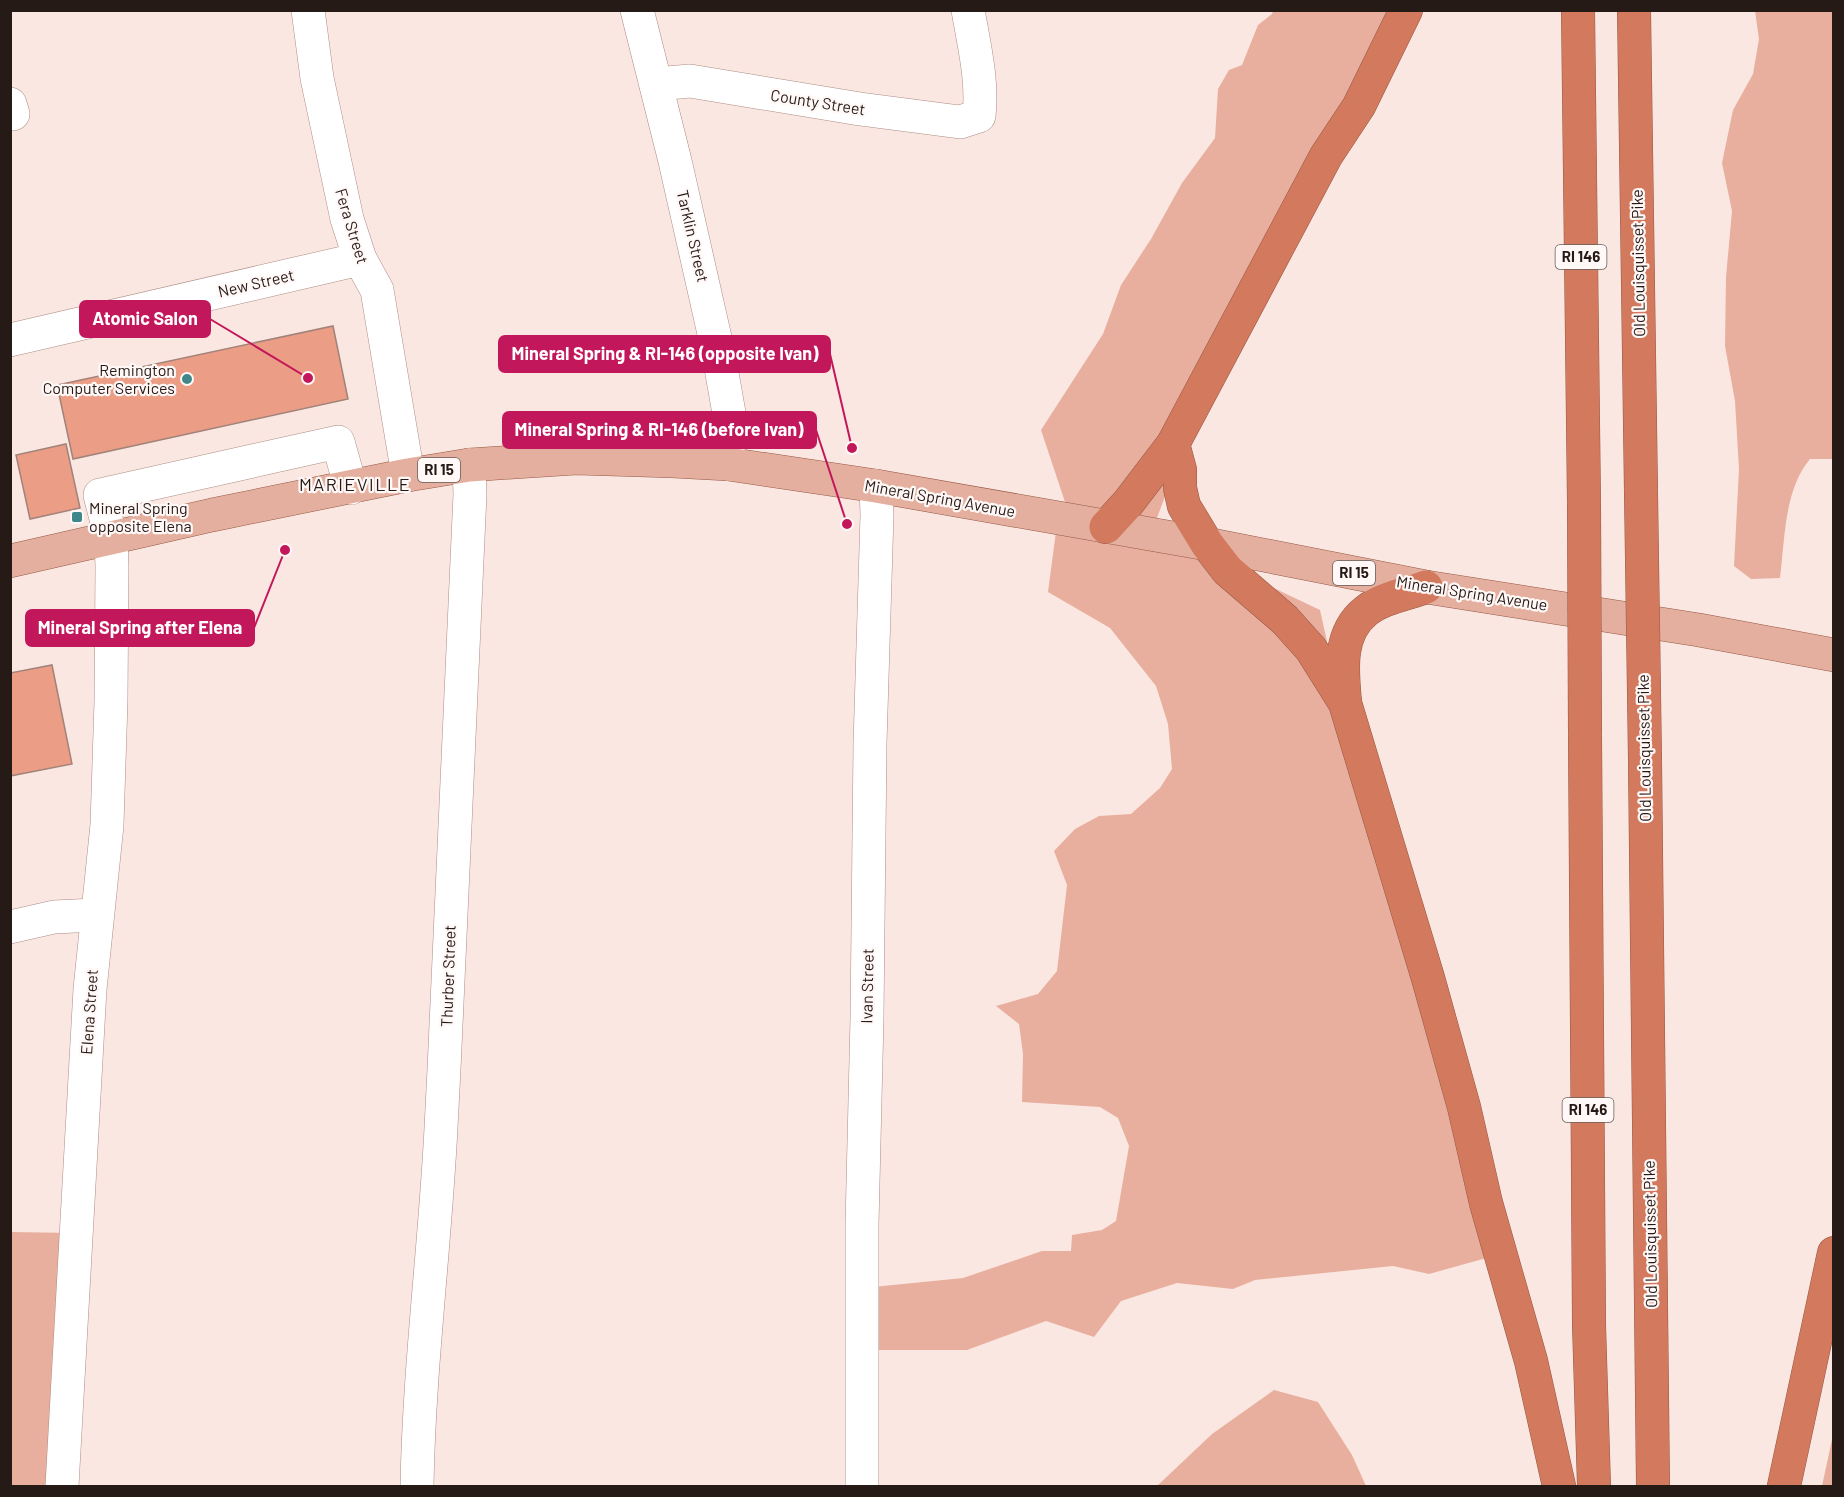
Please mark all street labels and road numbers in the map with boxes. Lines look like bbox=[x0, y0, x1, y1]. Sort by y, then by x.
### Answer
street label: County Street bbox=[769, 85, 867, 118]
street label: Fera Street bbox=[332, 186, 373, 266]
street label: Tarklin Street bbox=[674, 188, 713, 284]
street label: Old Louisquisset Pike bbox=[1627, 189, 1648, 337]
road number: RI 146 bbox=[1556, 245, 1606, 269]
street label: New Street bbox=[216, 265, 296, 300]
road number: RI 15 bbox=[418, 458, 460, 482]
street label: Mineral Spring Avenue bbox=[863, 475, 1017, 520]
road number: RI 15 bbox=[1333, 561, 1375, 585]
street label: Mineral Spring Avenue bbox=[1395, 571, 1549, 614]
street label: Old Louisquisset Pike bbox=[1633, 674, 1654, 822]
street label: Thurber Street bbox=[436, 925, 459, 1027]
street label: Ivan Street bbox=[856, 948, 877, 1024]
street label: Elena Street bbox=[76, 969, 101, 1055]
road number: RI 146 bbox=[1562, 1098, 1614, 1122]
street label: Old Louisquisset Pike bbox=[1639, 1160, 1660, 1308]

